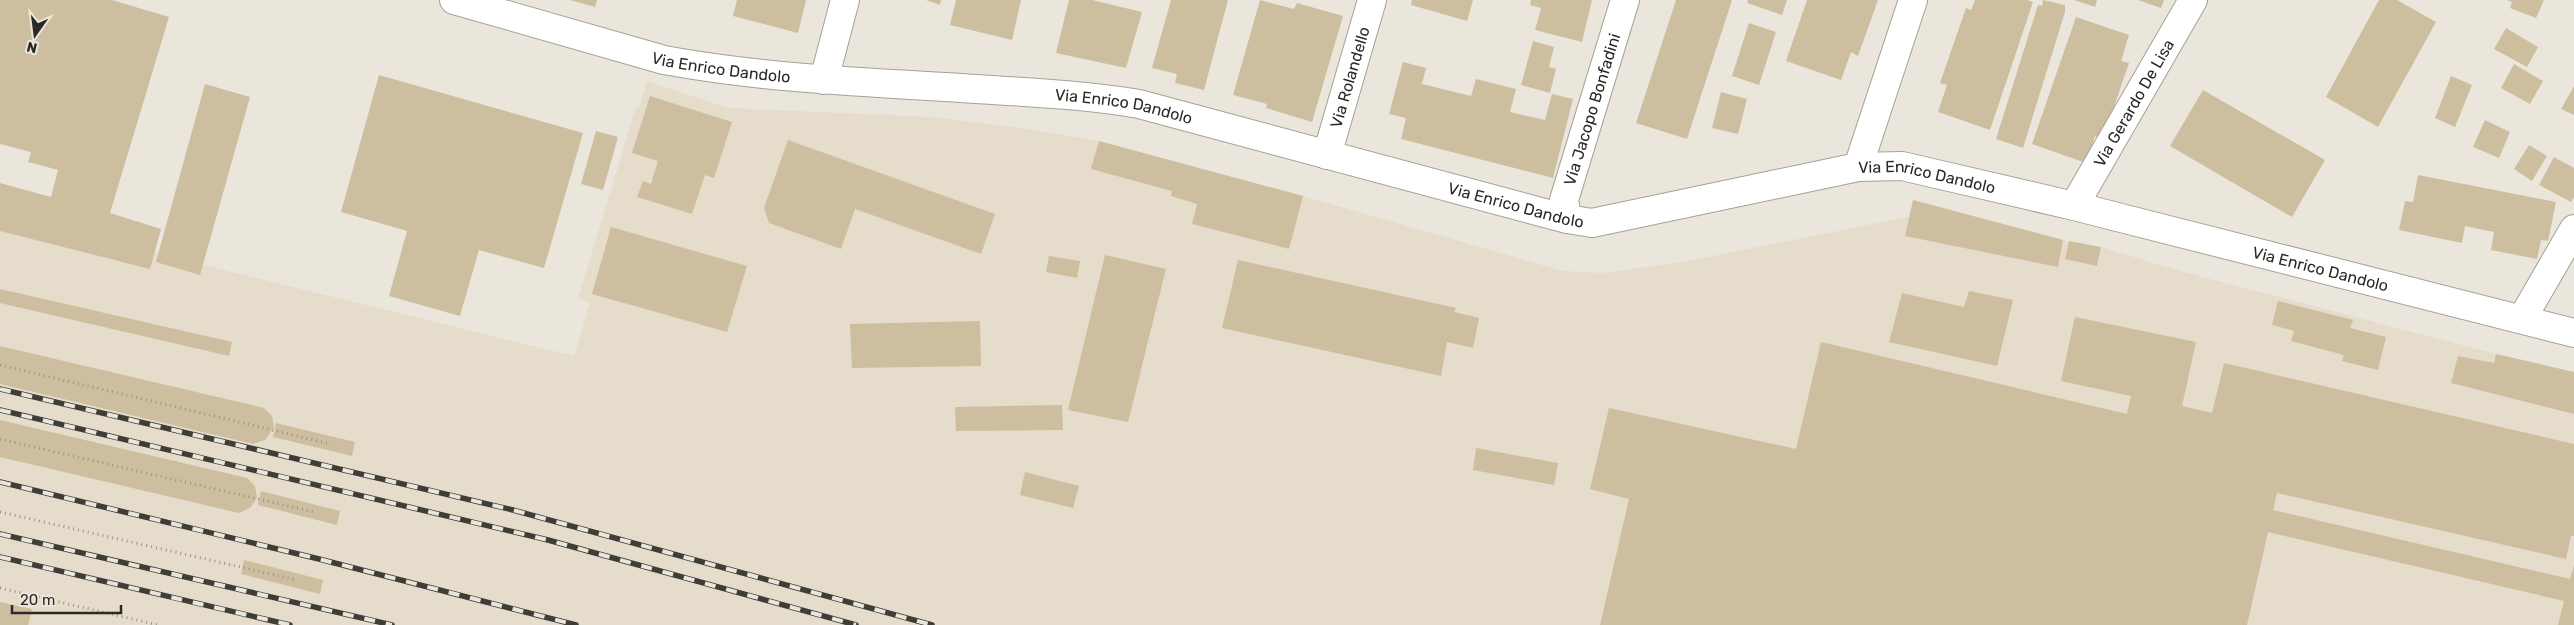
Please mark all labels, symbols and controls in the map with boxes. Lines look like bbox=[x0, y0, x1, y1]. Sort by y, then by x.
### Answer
north arrow bbox=[10, 10, 60, 60]
street label: Via Rolandello bbox=[1326, 24, 1373, 130]
street label: Via Jacopo Bonfadini bbox=[1560, 31, 1624, 188]
street label: Via Gerardo De Lisa bbox=[2089, 36, 2178, 170]
text: N bbox=[25, 38, 39, 57]
street label: Via Enrico Dandolo bbox=[650, 47, 791, 86]
street label: Via Enrico Dandolo bbox=[1054, 85, 1195, 127]
street label: Via Enrico Dandolo bbox=[1858, 156, 1997, 197]
street label: Via Enrico Dandolo bbox=[1446, 178, 1585, 231]
street label: Via Enrico Dandolo bbox=[2250, 242, 2391, 295]
scale bar bbox=[12, 582, 121, 614]
text: 20 m bbox=[20, 591, 55, 609]

